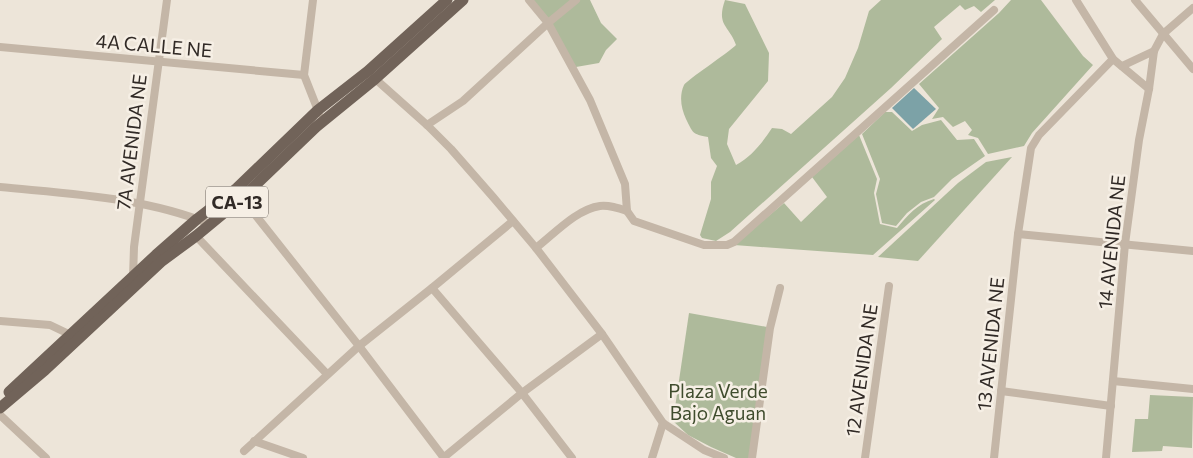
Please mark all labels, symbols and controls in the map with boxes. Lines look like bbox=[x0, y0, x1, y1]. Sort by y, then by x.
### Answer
street label: 4A CALLE NE bbox=[95, 28, 213, 62]
street label: 7A AVENIDA NE bbox=[111, 73, 151, 211]
street label: 14 AVENIDA NE bbox=[1093, 174, 1129, 310]
road number: CA-13 bbox=[206, 186, 268, 218]
street label: 13 AVENIDA NE bbox=[972, 276, 1008, 412]
street label: 12 AVENIDA NE bbox=[840, 302, 882, 438]
park label: Plaza Verde Bajo Aguan bbox=[668, 379, 768, 424]

